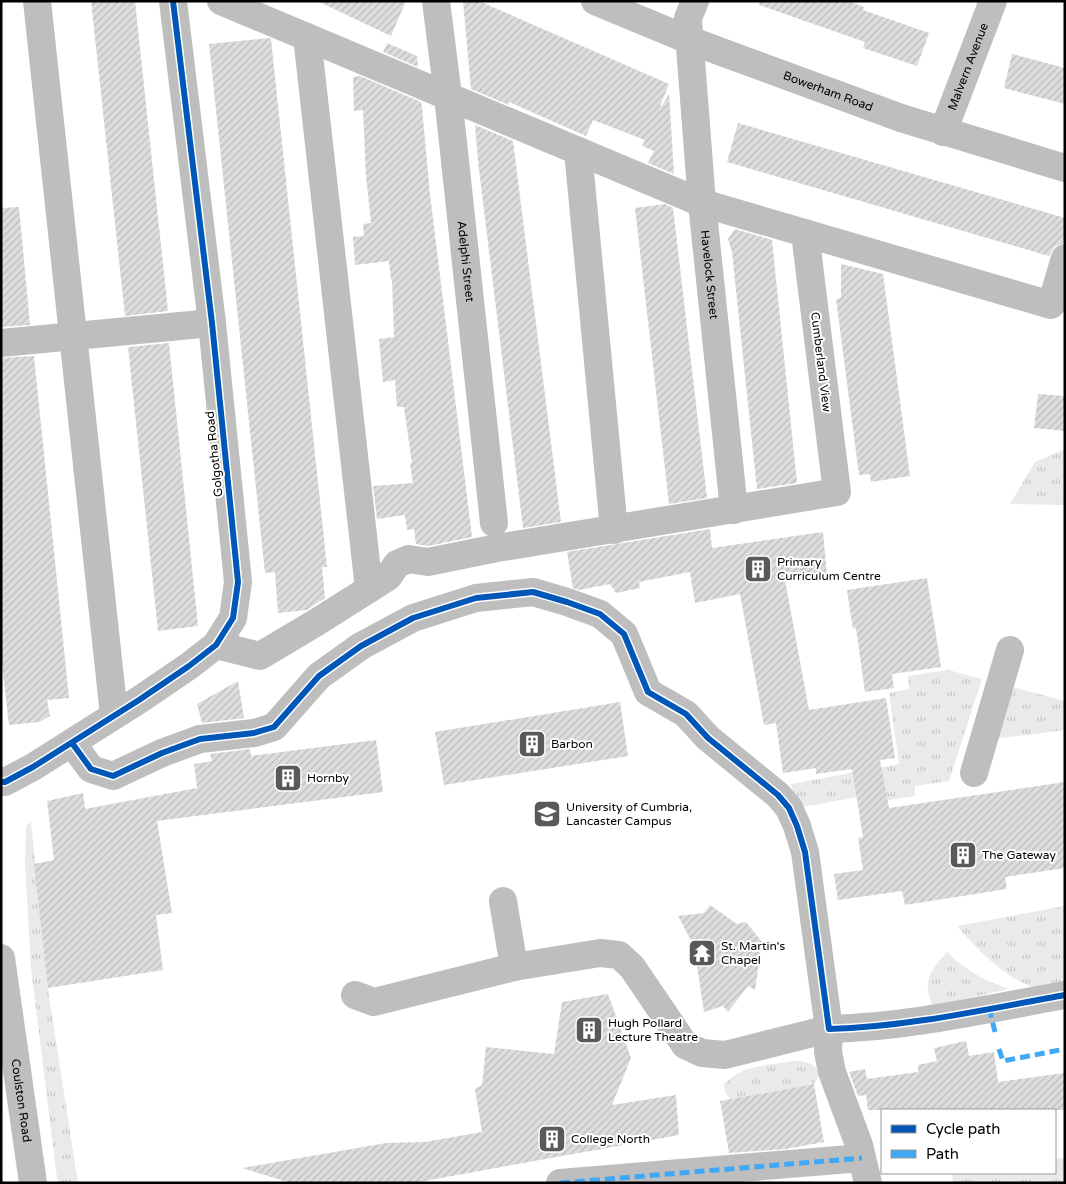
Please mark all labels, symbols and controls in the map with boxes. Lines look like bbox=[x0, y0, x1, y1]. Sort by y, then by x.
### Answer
street label: Malvern Avenue bbox=[945, 21, 991, 112]
street label: Bowerham Road bbox=[781, 68, 875, 114]
street label: Adelphi Street bbox=[454, 220, 477, 303]
street label: Havelock Street bbox=[698, 229, 721, 320]
street label: Cumberland View bbox=[808, 311, 834, 413]
street label: Golgotha Road bbox=[203, 410, 225, 498]
building icon: Primary Curriculum Centre bbox=[743, 554, 773, 584]
place label: Primary Curriculum Centre bbox=[777, 555, 881, 583]
building icon: Barbon bbox=[517, 729, 547, 759]
place label: Barbon bbox=[551, 737, 593, 751]
building icon: Hornby bbox=[273, 763, 303, 793]
place label: Hornby bbox=[307, 771, 350, 785]
school or university icon: University of Cumbria, Lancaster Campus bbox=[532, 799, 562, 829]
place label: University of Cumbria, Lancaster Campus bbox=[566, 800, 692, 828]
building icon: The Gateway bbox=[948, 840, 978, 870]
place label: The Gateway bbox=[982, 848, 1056, 862]
temple icon: St. Martin's Chapel bbox=[687, 938, 717, 968]
place label: St. Martin's Chapel bbox=[721, 939, 785, 967]
building icon: Hugh Pollard Lecture Theatre bbox=[574, 1015, 604, 1045]
place label: Hugh Pollard Lecture Theatre bbox=[608, 1016, 698, 1044]
street label: Coulston Road bbox=[8, 1058, 34, 1143]
legend bbox=[881, 1109, 1056, 1174]
text: Cycle path bbox=[926, 1120, 1000, 1138]
building icon: College North bbox=[537, 1124, 567, 1154]
place label: College North bbox=[571, 1132, 650, 1146]
text: Path bbox=[926, 1145, 959, 1163]

